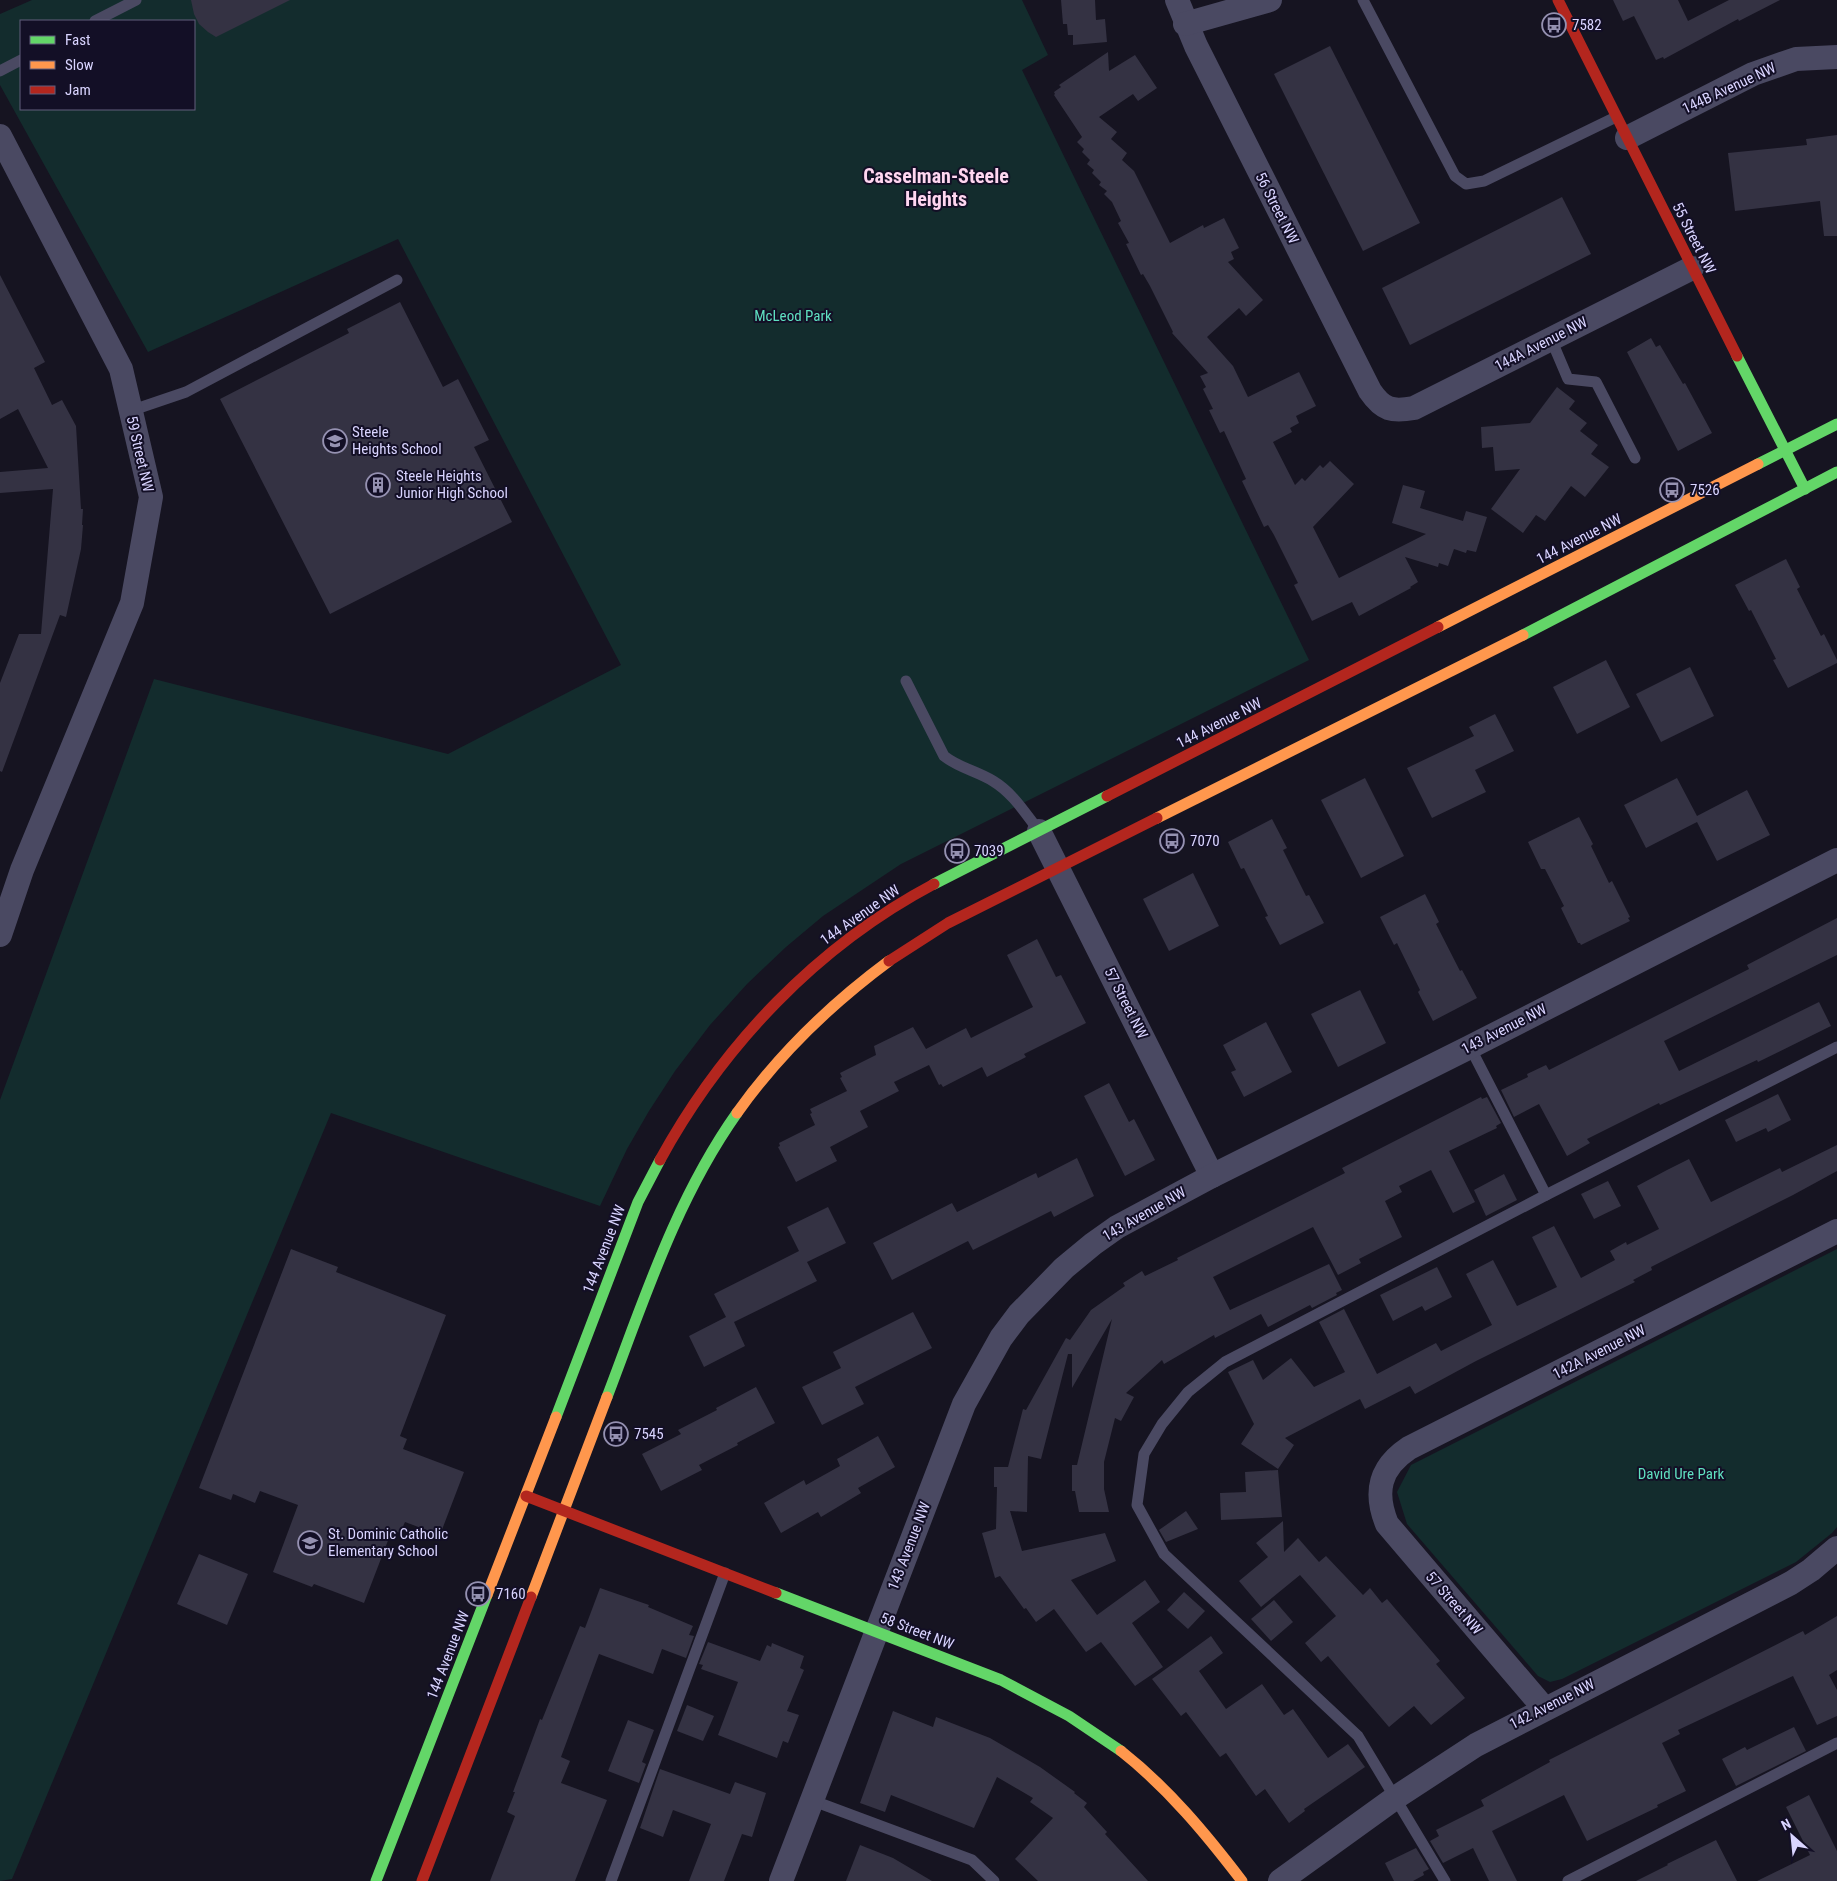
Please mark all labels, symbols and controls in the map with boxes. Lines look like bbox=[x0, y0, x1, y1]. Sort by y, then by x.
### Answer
bus stop icon: 7582 bbox=[1541, 12, 1567, 38]
place label: 7582 bbox=[1572, 16, 1602, 34]
legend bbox=[20, 20, 195, 110]
text: Fast bbox=[65, 31, 90, 49]
text: Slow bbox=[65, 56, 94, 74]
street label: 144B Avenue NW bbox=[1679, 58, 1779, 118]
text: Jam bbox=[65, 81, 91, 99]
district label: Casselman-Steele Heights bbox=[863, 164, 1009, 211]
street label: 56 Street NW bbox=[1251, 169, 1303, 247]
street label: 55 Street NW bbox=[1668, 199, 1720, 277]
park label: McLeod Park bbox=[754, 307, 832, 325]
street label: 144A Avenue NW bbox=[1492, 313, 1591, 375]
street label: 59 Street NW bbox=[123, 414, 158, 494]
place label: Steele Heights School bbox=[352, 423, 442, 458]
school or university icon: Steele Heights School bbox=[322, 428, 348, 454]
place label: Steele Heights Junior High School bbox=[396, 467, 508, 502]
building icon: Steele Heights Junior High School bbox=[365, 472, 391, 498]
bus stop icon: 7526 bbox=[1659, 477, 1685, 503]
place label: 7526 bbox=[1690, 481, 1720, 499]
street label: 144 Avenue NW bbox=[1533, 510, 1625, 568]
street label: 144 Avenue NW bbox=[1173, 694, 1265, 752]
bus stop icon: 7070 bbox=[1159, 828, 1185, 854]
place label: 7070 bbox=[1190, 832, 1220, 850]
bus stop icon: 7039 bbox=[944, 838, 970, 864]
place label: 7039 bbox=[974, 842, 1004, 860]
street label: 144 Avenue NW bbox=[817, 881, 904, 949]
street label: 57 Street NW bbox=[1100, 964, 1152, 1042]
street label: 143 Avenue NW bbox=[1458, 1000, 1550, 1058]
street label: 143 Avenue NW bbox=[1099, 1183, 1189, 1245]
street label: 144 Avenue NW bbox=[579, 1202, 629, 1296]
street label: 142A Avenue NW bbox=[1550, 1321, 1649, 1383]
bus stop icon: 7545 bbox=[603, 1421, 629, 1447]
place label: 7545 bbox=[634, 1425, 664, 1443]
park label: David Ure Park bbox=[1638, 1465, 1724, 1483]
street label: 143 Avenue NW bbox=[884, 1499, 934, 1593]
place label: St. Dominic Catholic Elementary School bbox=[328, 1525, 448, 1560]
school or university icon: St. Dominic Catholic Elementary School bbox=[297, 1530, 323, 1556]
street label: 57 Street NW bbox=[1422, 1568, 1487, 1639]
bus stop icon: 7160 bbox=[465, 1581, 491, 1607]
place label: 7160 bbox=[496, 1585, 526, 1603]
street label: 144 Avenue NW bbox=[423, 1608, 473, 1702]
street label: 58 Street NW bbox=[878, 1609, 957, 1654]
street label: 142 Avenue NW bbox=[1506, 1675, 1598, 1733]
north arrow bbox=[1767, 1811, 1817, 1861]
text: N bbox=[1779, 1815, 1794, 1833]

